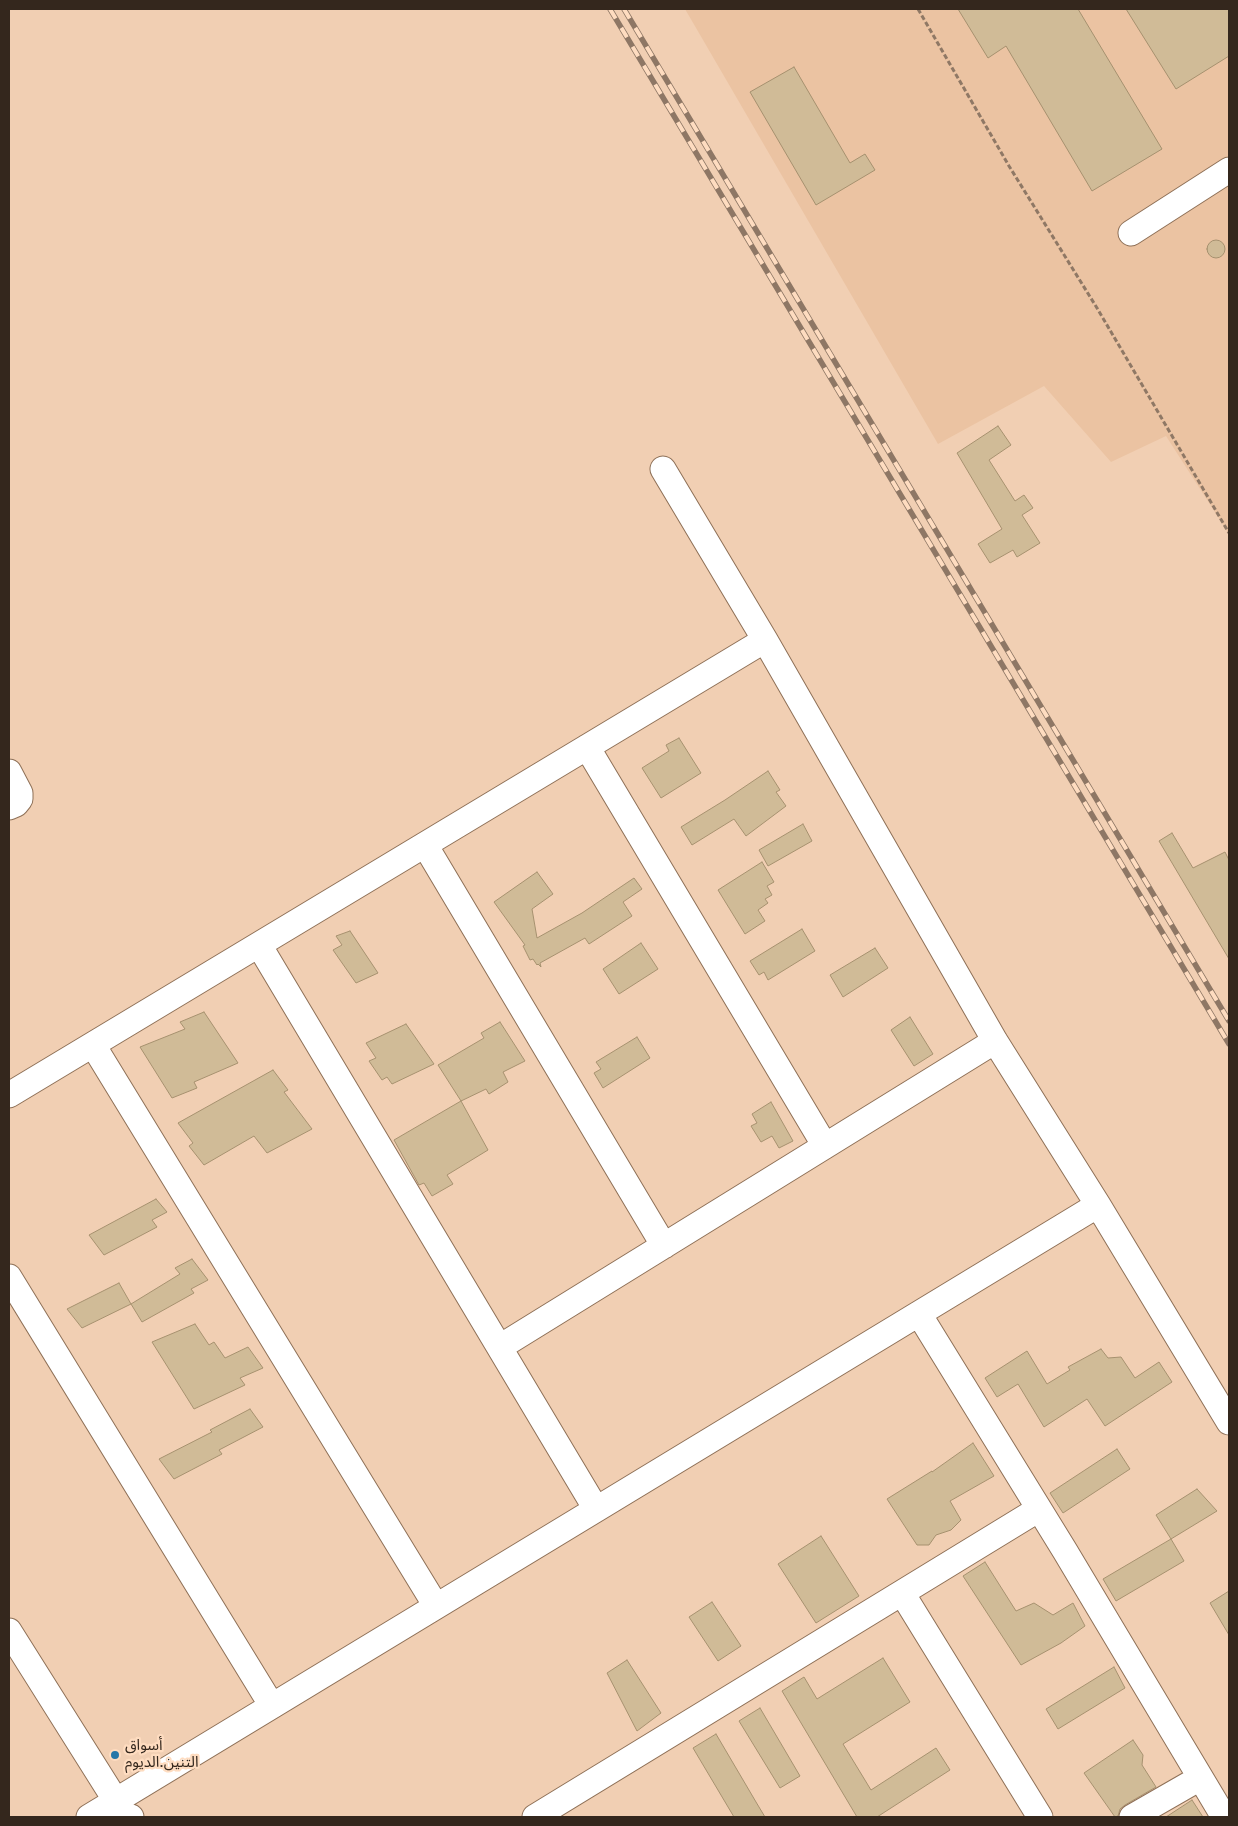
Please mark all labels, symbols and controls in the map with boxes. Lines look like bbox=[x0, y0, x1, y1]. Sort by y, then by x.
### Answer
place label: أسواق التنين.الديوم bbox=[125, 1737, 199, 1772]
marker: أسواق التنين.الديوم bbox=[109, 1749, 121, 1761]

